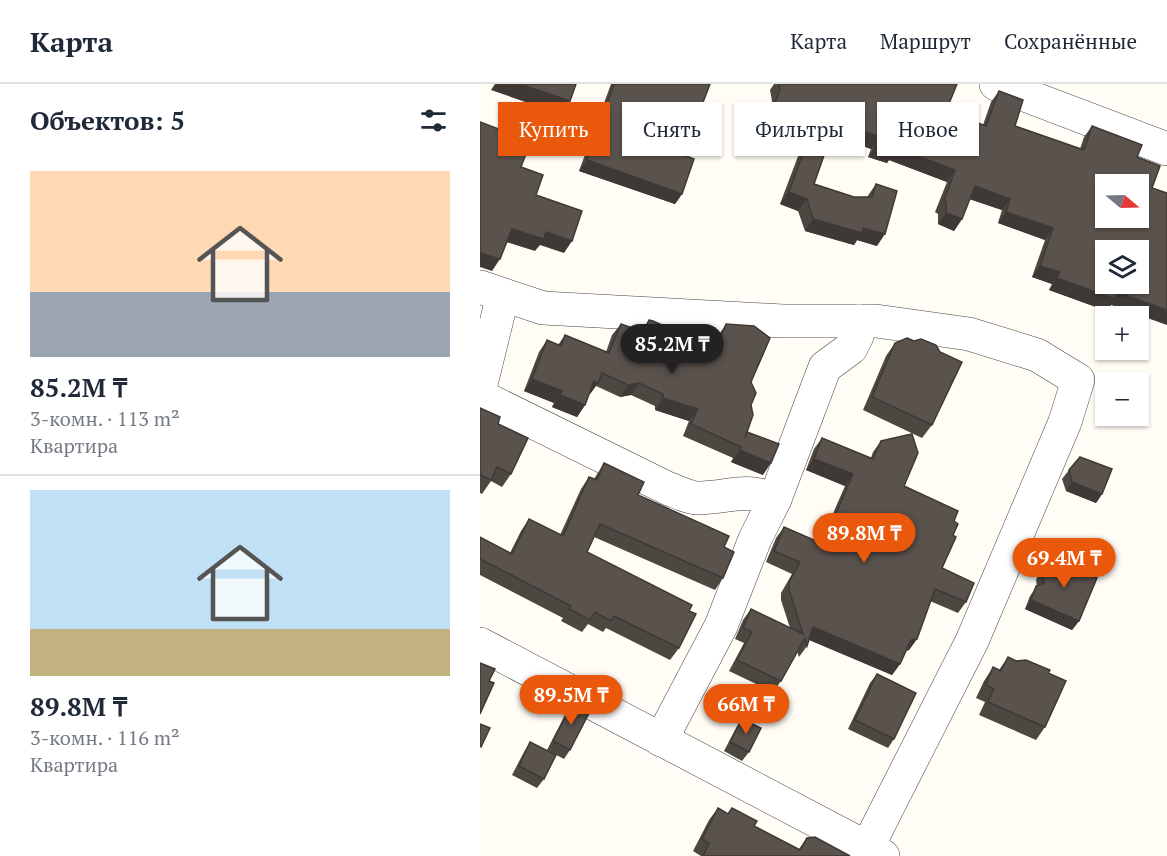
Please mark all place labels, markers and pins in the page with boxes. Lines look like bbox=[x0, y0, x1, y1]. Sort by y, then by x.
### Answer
pin: 85.2M ₸ bbox=[617, 324, 727, 375]
pin: 89.8M ₸ bbox=[809, 513, 919, 564]
pin: 69.4M ₸ bbox=[1009, 538, 1119, 589]
pin: 89.5M ₸ bbox=[516, 675, 626, 726]
pin: 66M ₸ bbox=[704, 684, 788, 735]

